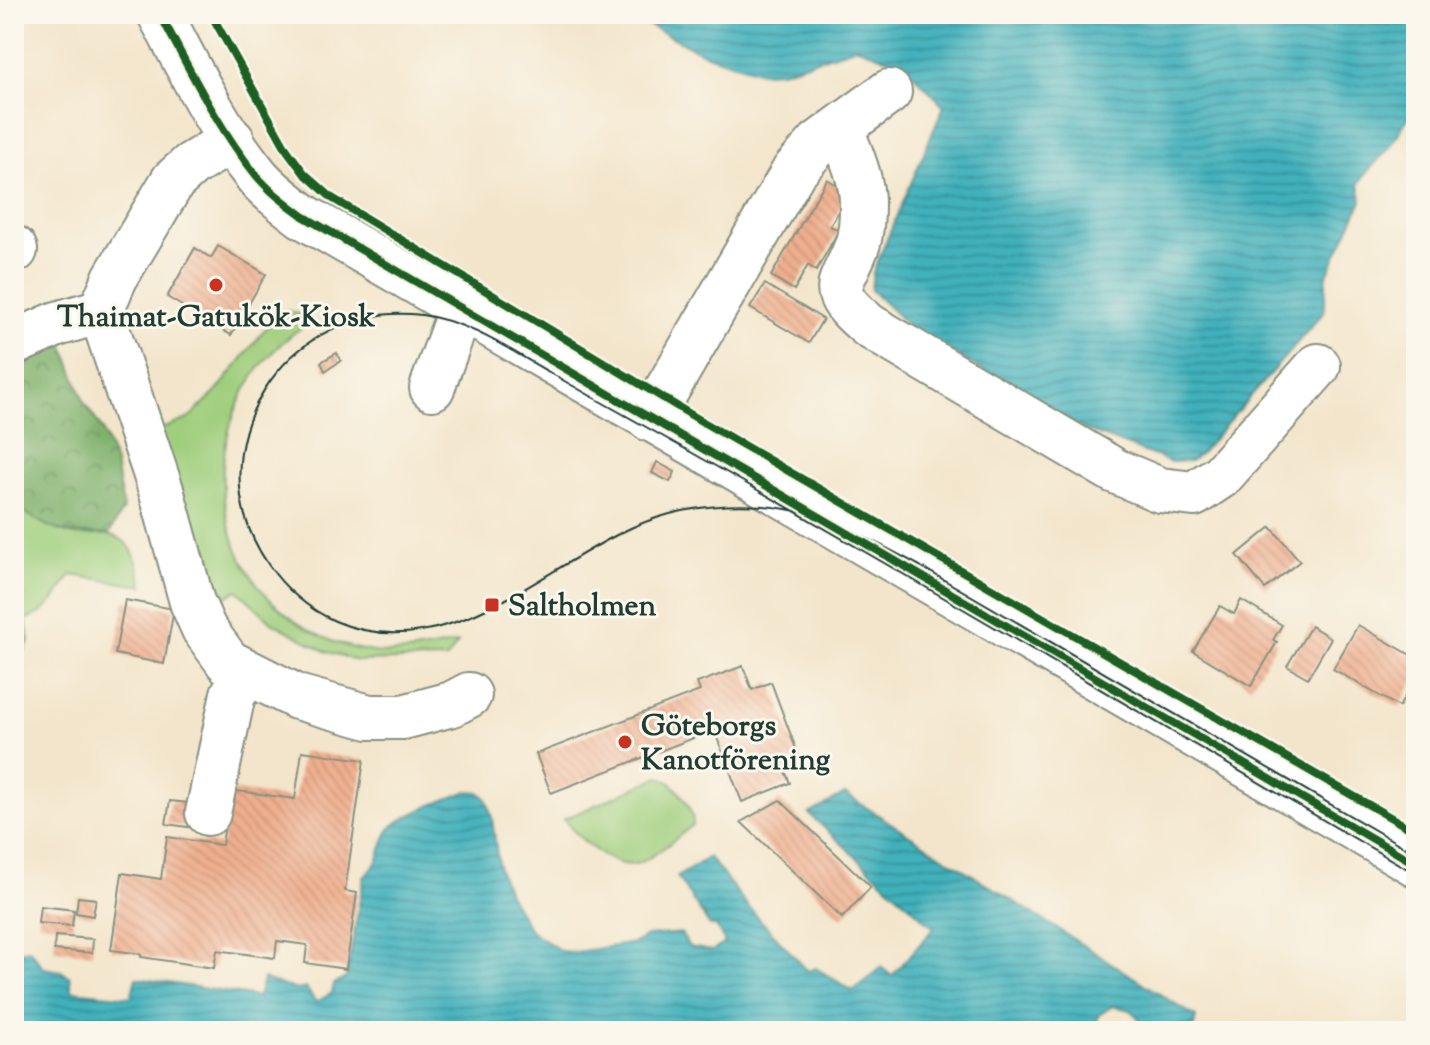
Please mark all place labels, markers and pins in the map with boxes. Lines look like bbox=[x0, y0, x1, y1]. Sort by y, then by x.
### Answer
marker: Thaimat-Gatukök-Kiosk bbox=[207, 276, 225, 294]
place label: Thaimat-Gatukök-Kiosk bbox=[57, 297, 376, 340]
place label: Saltholmen bbox=[508, 586, 656, 629]
marker: Saltholmen bbox=[483, 596, 501, 614]
place label: Göteborgs Kanotförening bbox=[641, 706, 831, 783]
marker: Göteborgs Kanotförening bbox=[616, 733, 634, 751]

